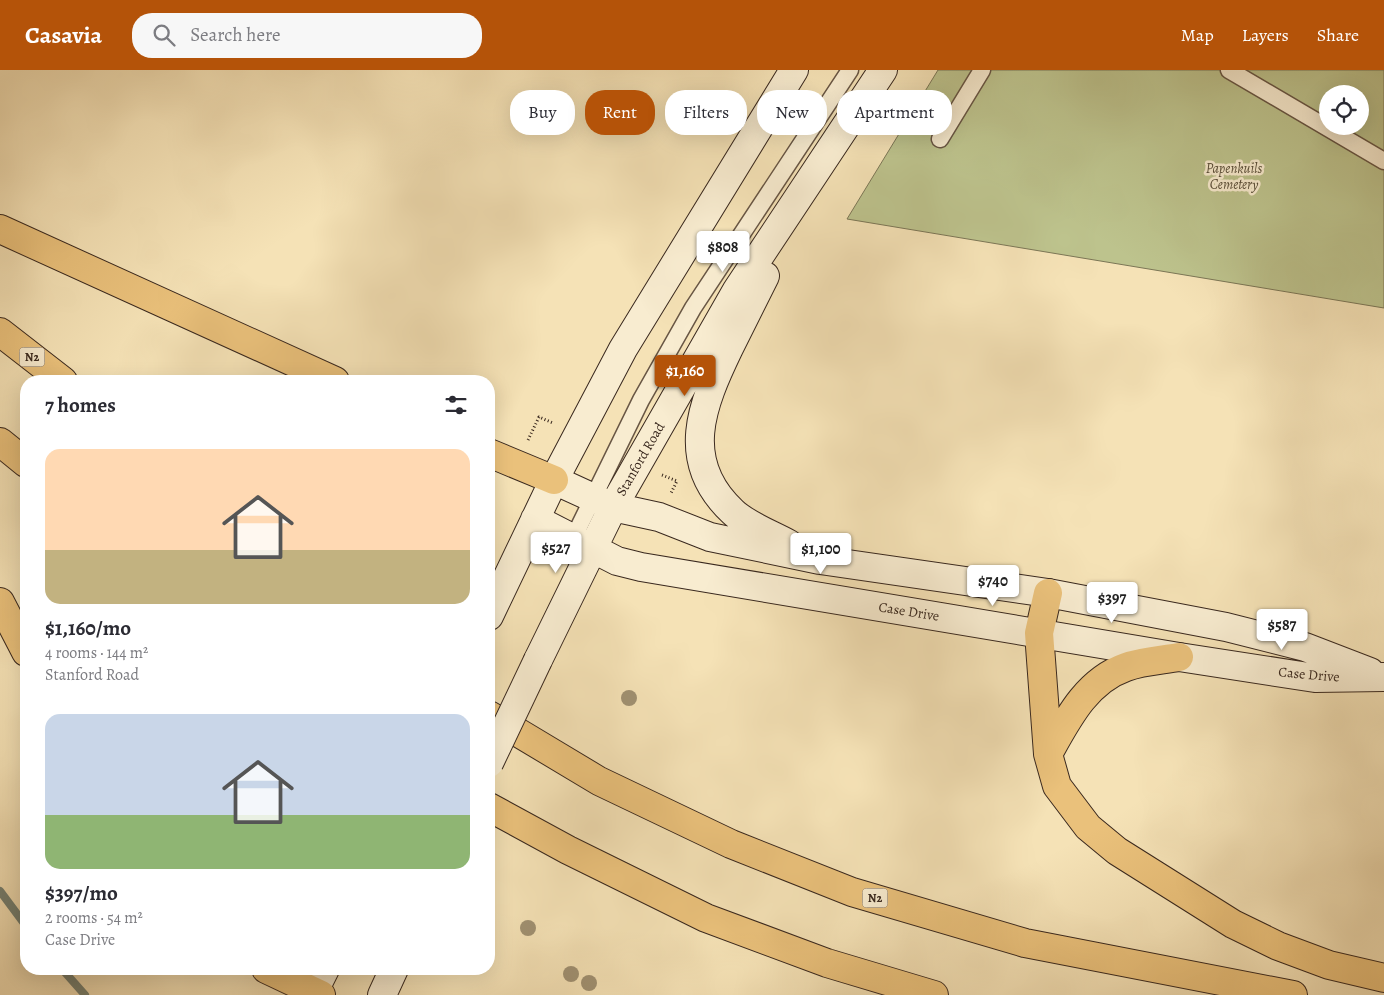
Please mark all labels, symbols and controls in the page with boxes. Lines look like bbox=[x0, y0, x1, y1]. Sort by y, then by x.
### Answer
search box bbox=[132, 13, 482, 58]
text: Casavia bbox=[25, 19, 102, 51]
icon: search bbox=[150, 21, 178, 49]
text: Search here bbox=[190, 22, 281, 48]
text: Map bbox=[1181, 23, 1214, 47]
text: Layers bbox=[1242, 23, 1289, 47]
text: Share bbox=[1317, 23, 1359, 47]
map controls bbox=[1319, 85, 1369, 135]
button: locate bbox=[1319, 85, 1369, 135]
chip: Buy bbox=[510, 90, 575, 135]
chip: Rent bbox=[585, 90, 655, 135]
chip: Filters bbox=[665, 90, 747, 135]
chip: New bbox=[757, 90, 827, 135]
chip: Apartment bbox=[837, 90, 952, 135]
park label: Papenkuils Cemetery bbox=[1206, 159, 1263, 194]
pin: $808 bbox=[693, 230, 753, 273]
text: $808 bbox=[708, 236, 738, 258]
road number: N2 bbox=[20, 348, 44, 366]
pin: $1,160 bbox=[644, 354, 726, 397]
text: $1,160 bbox=[666, 360, 704, 382]
text: 7 homes bbox=[45, 391, 116, 419]
icon: filters bbox=[442, 391, 470, 419]
street label: Stanford Road bbox=[612, 418, 669, 500]
icon: home bbox=[213, 482, 303, 572]
pin: $527 bbox=[526, 532, 586, 574]
pin: $1,100 bbox=[780, 532, 862, 575]
text: $527 bbox=[542, 537, 570, 559]
text: $1,100 bbox=[801, 538, 841, 560]
pin: $740 bbox=[963, 564, 1023, 607]
text: $740 bbox=[978, 570, 1008, 592]
pin: $397 bbox=[1082, 582, 1142, 624]
text: $397 bbox=[1098, 587, 1126, 609]
street label: Case Drive bbox=[877, 597, 941, 626]
pin: $587 bbox=[1252, 608, 1312, 651]
text: $1,160/mo bbox=[45, 614, 131, 642]
text: $587 bbox=[1268, 614, 1296, 636]
text: 4 rooms · 144 m² bbox=[45, 642, 148, 664]
street label: Case Drive bbox=[1278, 662, 1340, 687]
text: Stanford Road bbox=[45, 664, 139, 686]
icon: home bbox=[213, 747, 303, 837]
text: $397/mo bbox=[45, 879, 118, 907]
road number: N2 bbox=[862, 888, 888, 908]
text: 2 rooms · 54 m² bbox=[45, 907, 143, 929]
text: Case Drive bbox=[45, 929, 115, 951]

